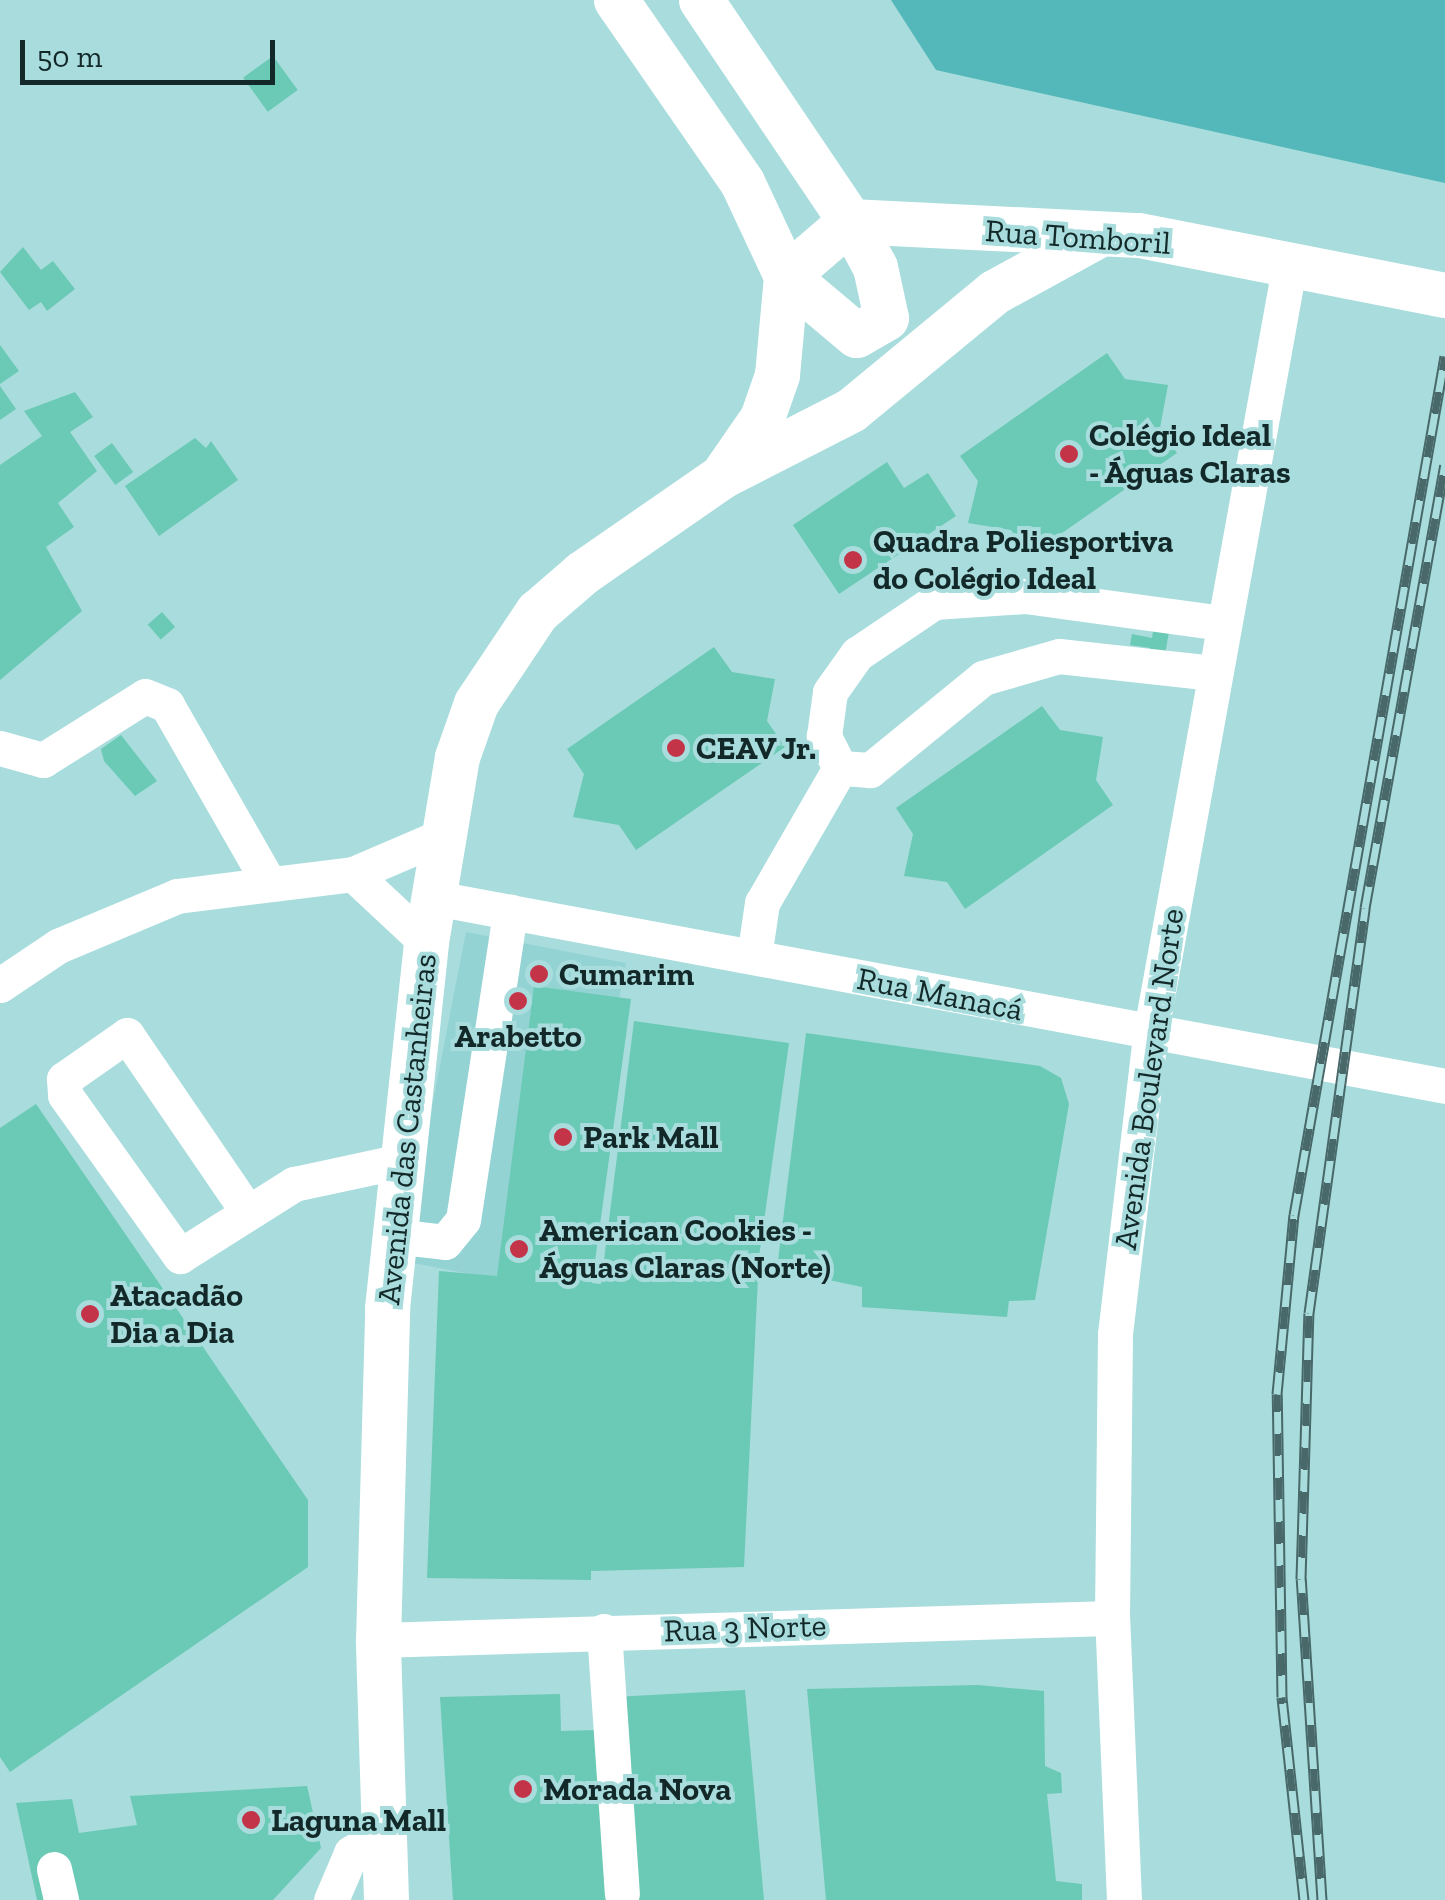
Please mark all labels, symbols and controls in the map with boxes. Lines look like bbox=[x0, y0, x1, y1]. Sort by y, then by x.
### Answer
scale bar bbox=[25, 20, 280, 82]
text: 50 m bbox=[37, 39, 102, 75]
street label: Rua Tomboril bbox=[984, 211, 1172, 263]
place label: Colégio Ideal - Águas Claras bbox=[1089, 417, 1292, 492]
marker: Colégio Ideal - Águas Claras bbox=[1058, 443, 1080, 465]
place label: Quadra Poliesportiva do Colégio Ideal bbox=[873, 523, 1173, 598]
marker: Quadra Poliesportiva do Colégio Ideal bbox=[842, 549, 864, 571]
place label: CEAV Jr. bbox=[696, 729, 818, 767]
marker: CEAV Jr. bbox=[665, 737, 687, 759]
street label: Avenida Boulevard Norte bbox=[1106, 906, 1192, 1252]
street label: Avenida das Castanheiras bbox=[369, 952, 445, 1306]
place label: Cumarim bbox=[559, 955, 694, 993]
street label: Rua Manacá bbox=[854, 959, 1026, 1029]
marker: Cumarim bbox=[528, 963, 550, 985]
marker: Arabetto bbox=[507, 990, 529, 1012]
place label: Arabetto bbox=[454, 1017, 582, 1055]
place label: Park Mall bbox=[583, 1118, 719, 1156]
marker: Park Mall bbox=[552, 1126, 574, 1148]
place label: American Cookies - Águas Claras (Norte) bbox=[539, 1212, 831, 1287]
marker: American Cookies - Águas Claras (Norte) bbox=[508, 1238, 530, 1260]
place label: Atacadão Dia a Dia bbox=[110, 1277, 243, 1352]
marker: Atacadão Dia a Dia bbox=[79, 1303, 101, 1325]
street label: Rua 3 Norte bbox=[663, 1606, 827, 1650]
place label: Morada Nova bbox=[543, 1770, 731, 1808]
marker: Morada Nova bbox=[512, 1778, 534, 1800]
place label: Laguna Mall bbox=[271, 1801, 446, 1839]
marker: Laguna Mall bbox=[240, 1809, 262, 1831]

